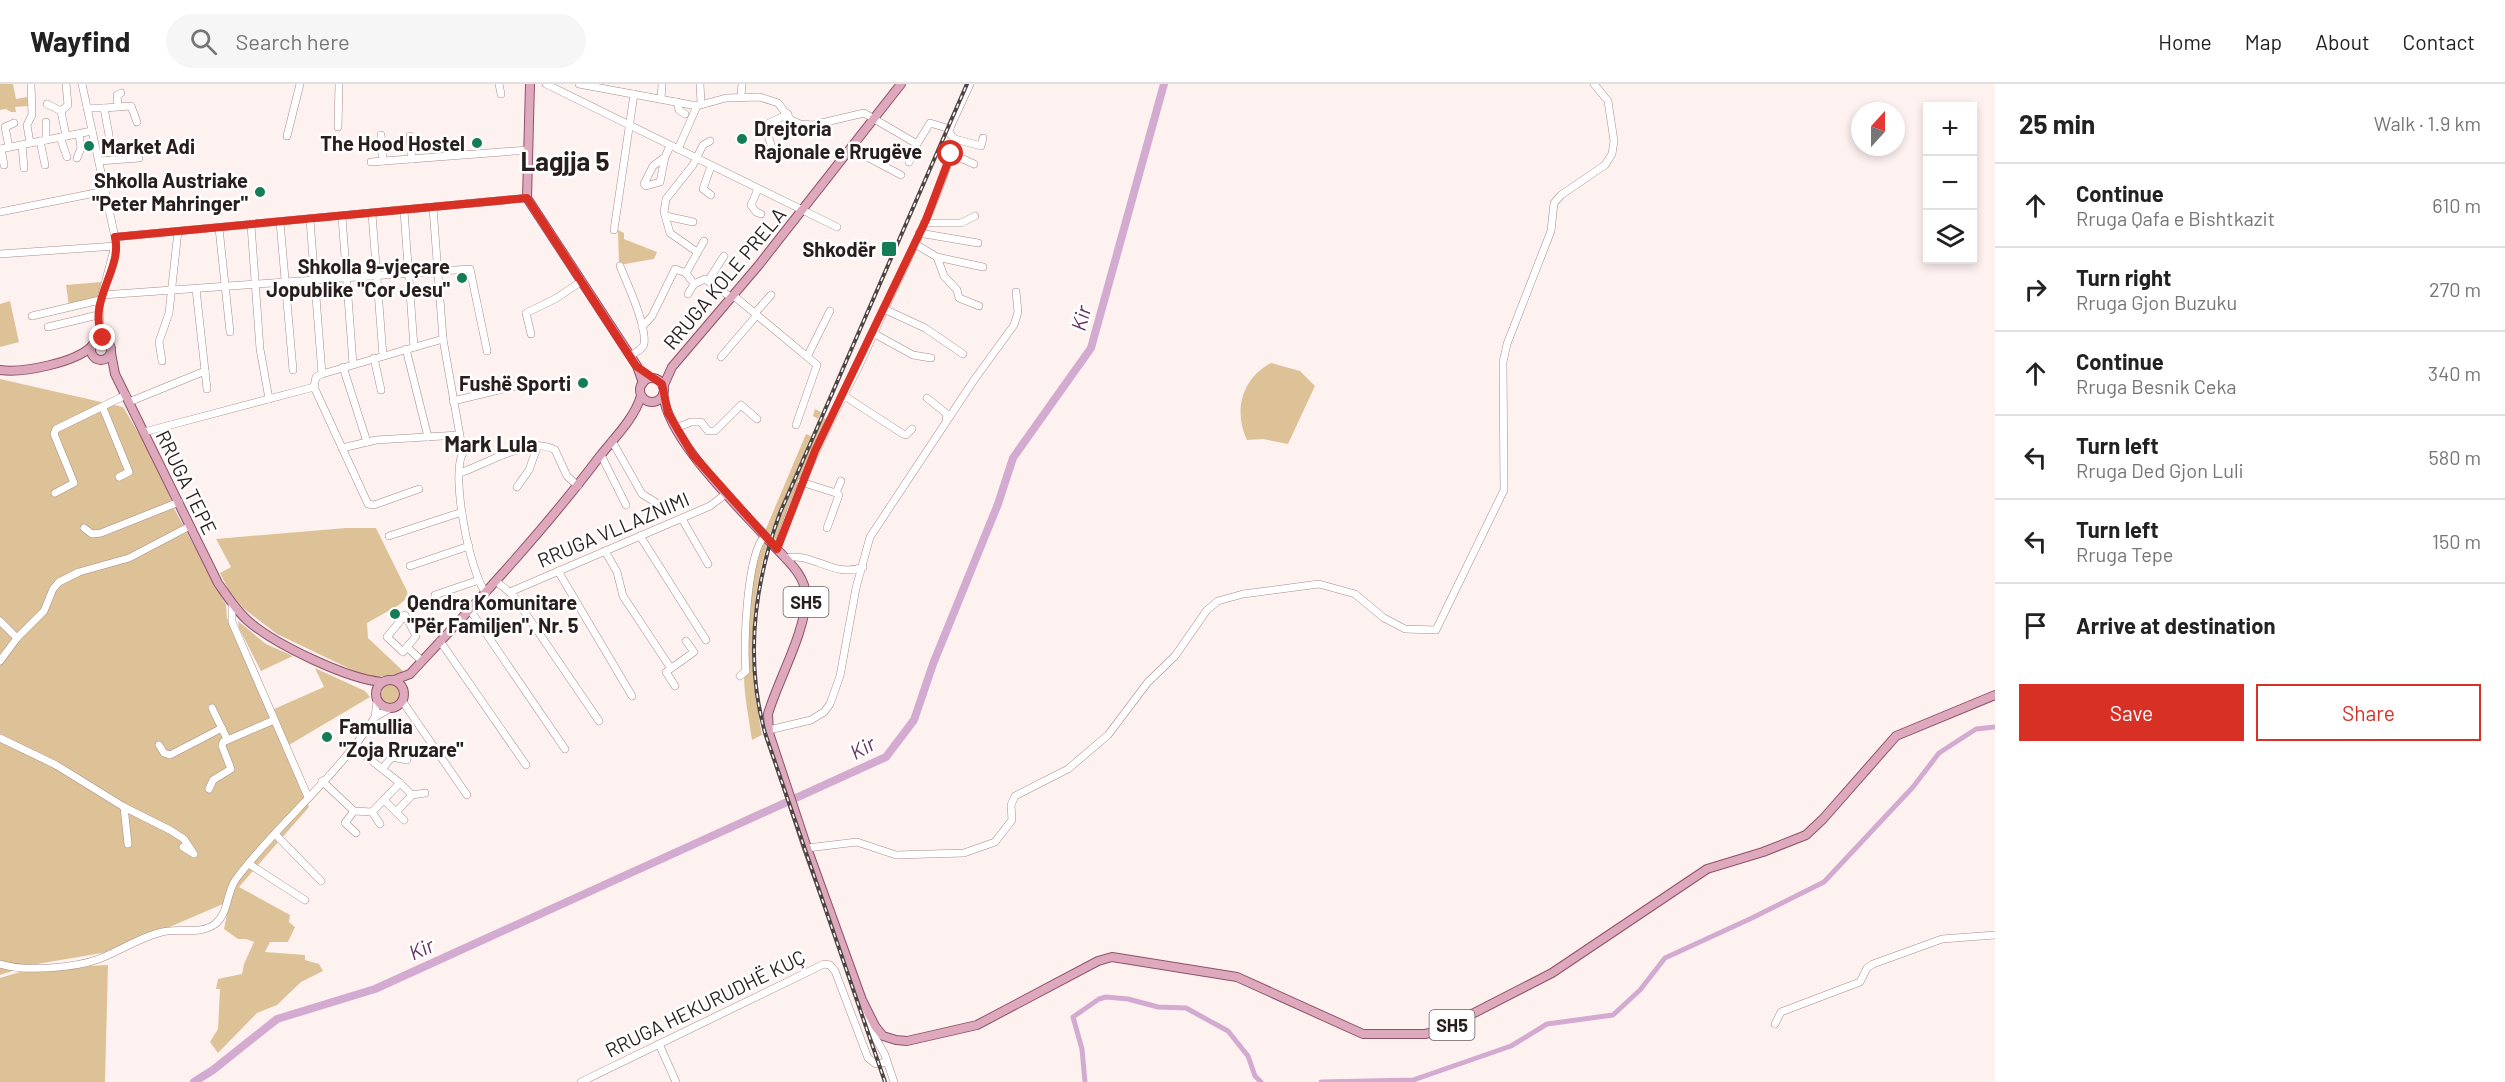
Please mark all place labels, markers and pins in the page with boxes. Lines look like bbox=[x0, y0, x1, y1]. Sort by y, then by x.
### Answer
place label: Drejtoria Rajonale e Rrugëve bbox=[754, 116, 922, 163]
place label: The Hood Hostel bbox=[320, 131, 465, 155]
marker: Drejtoria Rajonale e Rrugëve bbox=[735, 132, 749, 146]
place label: Market Adi bbox=[101, 134, 195, 158]
marker: The Hood Hostel bbox=[470, 136, 484, 150]
marker: Market Adi bbox=[82, 139, 96, 153]
place label: Shkolla Austriake "Peter Mahringer" bbox=[92, 168, 248, 215]
marker: Shkolla Austriake "Peter Mahringer" bbox=[253, 185, 267, 199]
place label: Shkodër bbox=[802, 237, 876, 261]
marker: Shkodër bbox=[880, 240, 898, 258]
place label: Shkolla 9-vjeçare Jopublike "Cor Jesu" bbox=[266, 254, 450, 301]
marker: Shkolla 9-vjeçare Jopublike "Cor Jesu" bbox=[455, 271, 469, 285]
place label: Fushë Sporti bbox=[459, 371, 571, 395]
marker: Fushë Sporti bbox=[576, 376, 590, 390]
place label: Qendra Komunitare "Për Familjen", Nr. 5 bbox=[407, 590, 579, 637]
marker: Qendra Komunitare "Për Familjen", Nr. 5 bbox=[388, 607, 402, 621]
place label: Famullia "Zoja Rruzare" bbox=[339, 714, 463, 761]
marker: Famullia "Zoja Rruzare" bbox=[320, 730, 334, 744]

